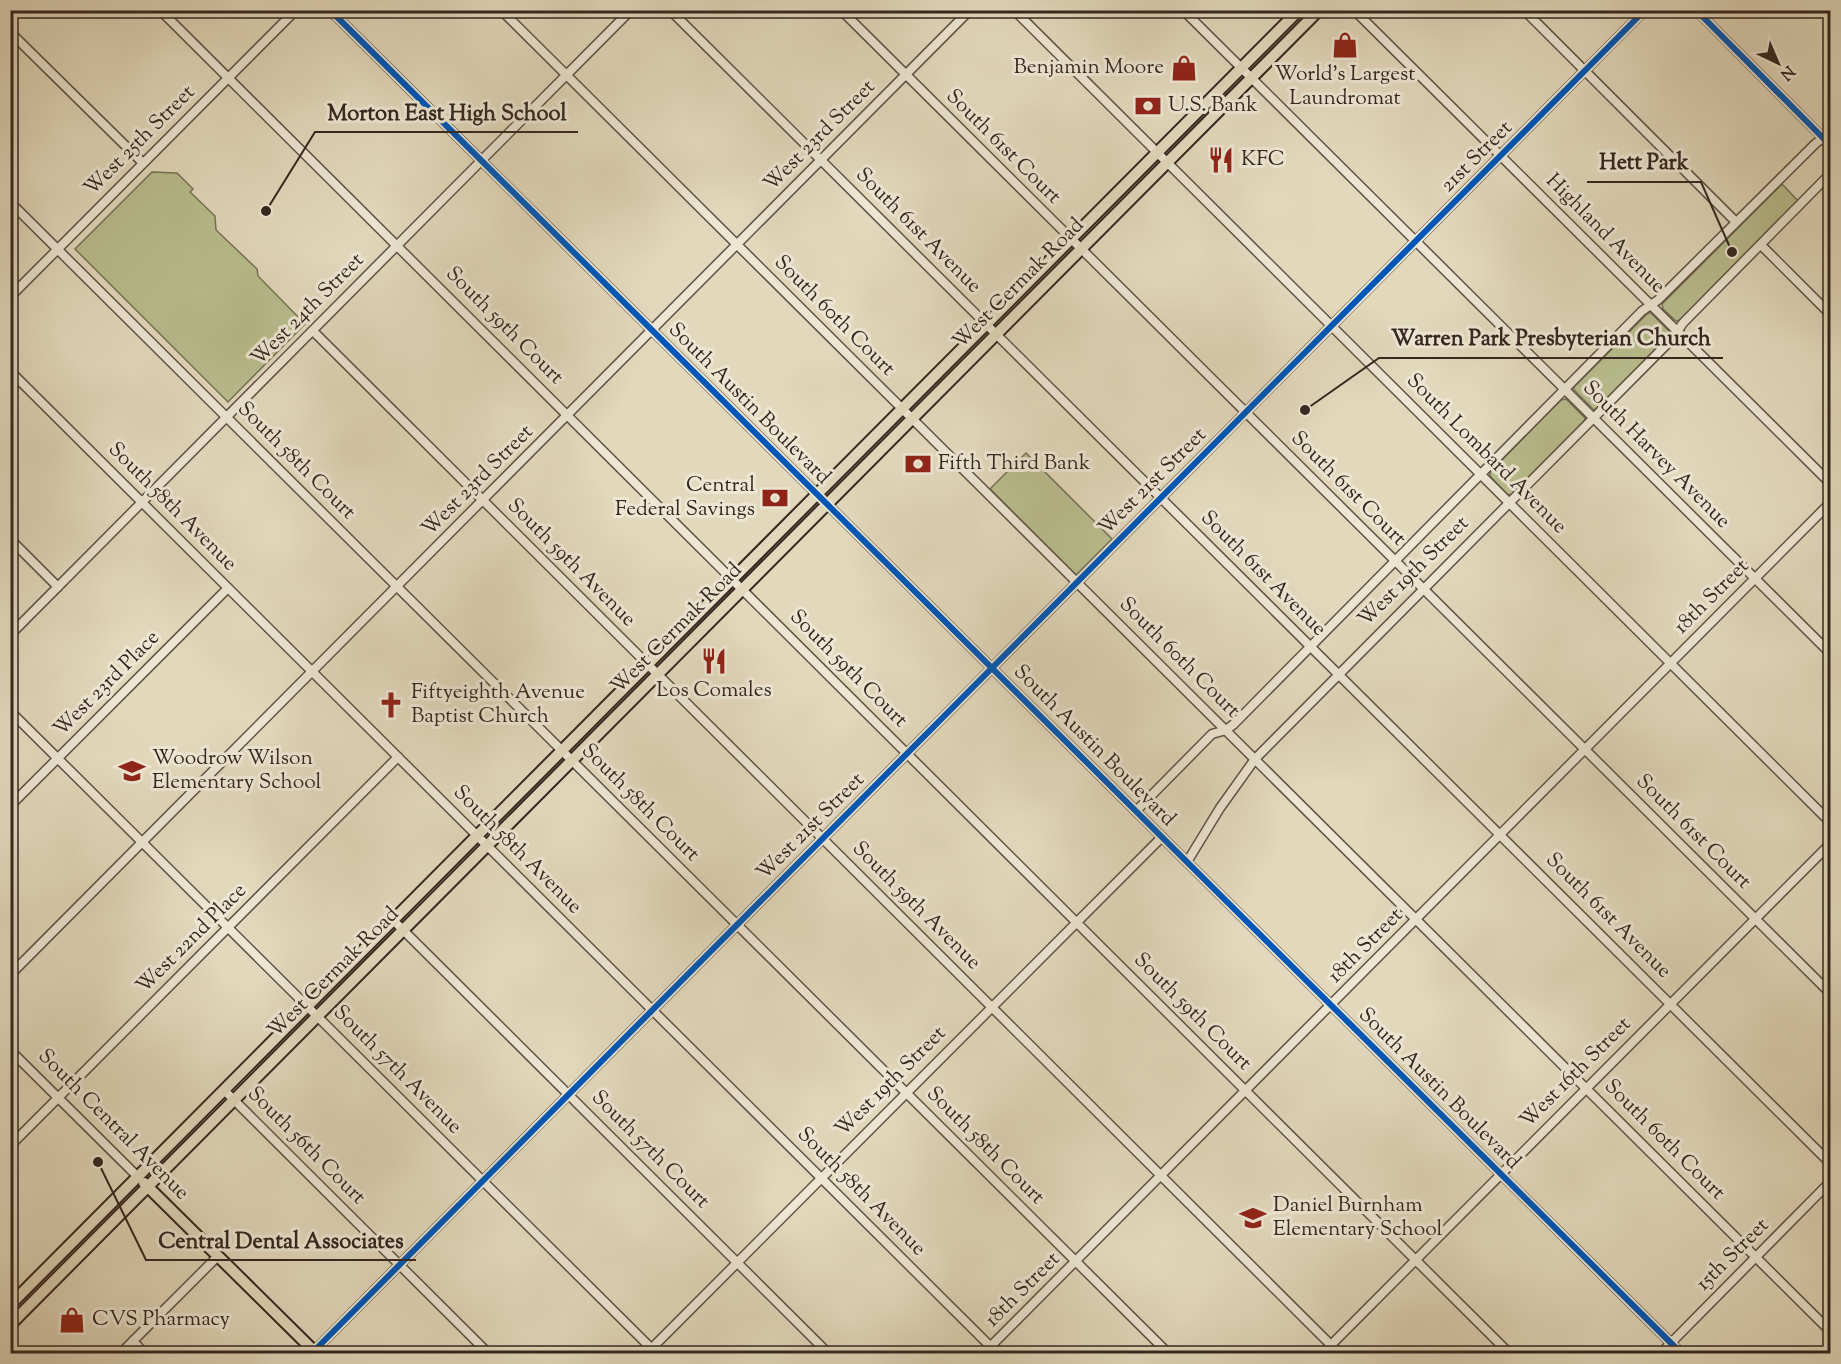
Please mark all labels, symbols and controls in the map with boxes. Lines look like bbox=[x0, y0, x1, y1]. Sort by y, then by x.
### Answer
shop icon: World's Largest Laundromat bbox=[1330, 30, 1360, 60]
north arrow bbox=[1748, 33, 1808, 93]
place label: Benjamin Moore bbox=[1014, 53, 1164, 83]
shop icon: Benjamin Moore bbox=[1169, 53, 1199, 83]
text: N bbox=[1774, 59, 1799, 85]
place label: World's Largest Laundromat bbox=[1275, 60, 1415, 114]
street label: West 23rd Street bbox=[757, 73, 883, 199]
street label: West 25th Street bbox=[78, 79, 202, 203]
street label: South 61st Court bbox=[939, 83, 1067, 211]
bank icon: U.S. Bank bbox=[1133, 91, 1163, 121]
place label: U.S. Bank bbox=[1168, 91, 1258, 121]
callout: Morton East High School bbox=[315, 92, 578, 132]
text: Morton East High School bbox=[327, 99, 568, 131]
street label: 21st Street bbox=[1434, 114, 1520, 200]
callout: Hett Park bbox=[1587, 142, 1701, 182]
restaurant icon: KFC bbox=[1206, 145, 1236, 175]
place label: KFC bbox=[1241, 145, 1285, 175]
text: Hett Park bbox=[1599, 148, 1689, 180]
street label: South 61st Avenue bbox=[848, 161, 988, 301]
street label: Highland Avenue bbox=[1538, 167, 1672, 301]
street label: West Cermak Road bbox=[946, 211, 1092, 357]
street label: West 24th Street bbox=[245, 247, 371, 373]
street label: South 60th Court bbox=[767, 249, 901, 383]
street label: South 59th Court bbox=[438, 260, 570, 392]
street label: South Austin Boulevard bbox=[661, 316, 837, 492]
callout: Warren Park Presbyterian Church bbox=[1379, 318, 1723, 358]
text: Warren Park Presbyterian Church bbox=[1391, 324, 1711, 356]
street label: South Lombard Avenue bbox=[1399, 367, 1573, 541]
street label: South Harvey Avenue bbox=[1575, 374, 1737, 536]
street label: South 58th Court bbox=[230, 395, 362, 527]
street label: West 23rd Street bbox=[415, 418, 541, 544]
street label: West 21st Street bbox=[1092, 421, 1214, 543]
street label: South 61st Court bbox=[1284, 425, 1412, 553]
street label: South 58th Avenue bbox=[101, 436, 243, 578]
bank icon: Fifth Third Bank bbox=[903, 449, 933, 479]
place label: Fifth Third Bank bbox=[938, 449, 1091, 479]
place label: Central Federal Savings bbox=[615, 471, 755, 525]
bank icon: Central Federal Savings bbox=[760, 483, 790, 513]
street label: South 59th Avenue bbox=[500, 492, 642, 634]
street label: South 61st Avenue bbox=[1193, 504, 1333, 644]
street label: West 19th Street bbox=[1352, 510, 1476, 634]
street label: 18th Street bbox=[1668, 553, 1756, 641]
street label: West Cermak Road bbox=[604, 556, 750, 702]
street label: South 60th Court bbox=[1112, 591, 1246, 725]
street label: South 59th Court bbox=[782, 603, 914, 735]
street label: West 23rd Place bbox=[47, 624, 167, 744]
restaurant icon: Los Comales bbox=[699, 646, 729, 676]
street label: South Austin Boulevard bbox=[1006, 658, 1182, 834]
place label: Los Comales bbox=[656, 676, 772, 706]
place label: Fiftyeighth Avenue Baptist Church bbox=[411, 678, 585, 732]
church icon: Fiftyeighth Avenue Baptist Church bbox=[376, 690, 406, 720]
street label: South 58th Court bbox=[574, 737, 706, 869]
place label: Woodrow Wilson Elementary School bbox=[152, 744, 322, 798]
school or university icon: Woodrow Wilson Elementary School bbox=[117, 756, 147, 786]
street label: West 21st Street bbox=[750, 766, 872, 888]
street label: South 61st Court bbox=[1629, 768, 1757, 896]
street label: South 58th Avenue bbox=[446, 779, 588, 921]
street label: South 59th Avenue bbox=[845, 835, 987, 977]
street label: South 61st Avenue bbox=[1538, 846, 1678, 986]
street label: West 22nd Place bbox=[130, 877, 254, 1001]
street label: West Cermak Road bbox=[261, 900, 407, 1046]
street label: 18th Street bbox=[1322, 902, 1410, 990]
street label: South 59th Court bbox=[1126, 946, 1258, 1078]
street label: South 57th Avenue bbox=[326, 999, 468, 1141]
street label: South Austin Boulevard bbox=[1351, 1001, 1527, 1177]
street label: West 16th Street bbox=[1514, 1011, 1638, 1135]
street label: West 19th Street bbox=[829, 1020, 953, 1144]
street label: South Central Avenue bbox=[30, 1042, 196, 1208]
street label: South 60th Court bbox=[1597, 1073, 1731, 1207]
street label: South 56th Court bbox=[240, 1080, 372, 1212]
street label: South 58th Court bbox=[919, 1080, 1051, 1212]
street label: South 57th Court bbox=[584, 1084, 716, 1216]
street label: South 58th Avenue bbox=[790, 1121, 932, 1263]
place label: Daniel Burnham Elementary School bbox=[1273, 1191, 1443, 1245]
school or university icon: Daniel Burnham Elementary School bbox=[1238, 1203, 1268, 1233]
street label: 15th Street bbox=[1690, 1212, 1776, 1298]
callout: Central Dental Associates bbox=[146, 1220, 416, 1260]
text: Central Dental Associates bbox=[158, 1227, 404, 1259]
street label: 18th Street bbox=[979, 1246, 1067, 1334]
shop icon: CVS Pharmacy bbox=[57, 1305, 87, 1335]
place label: CVS Pharmacy bbox=[92, 1305, 230, 1335]

